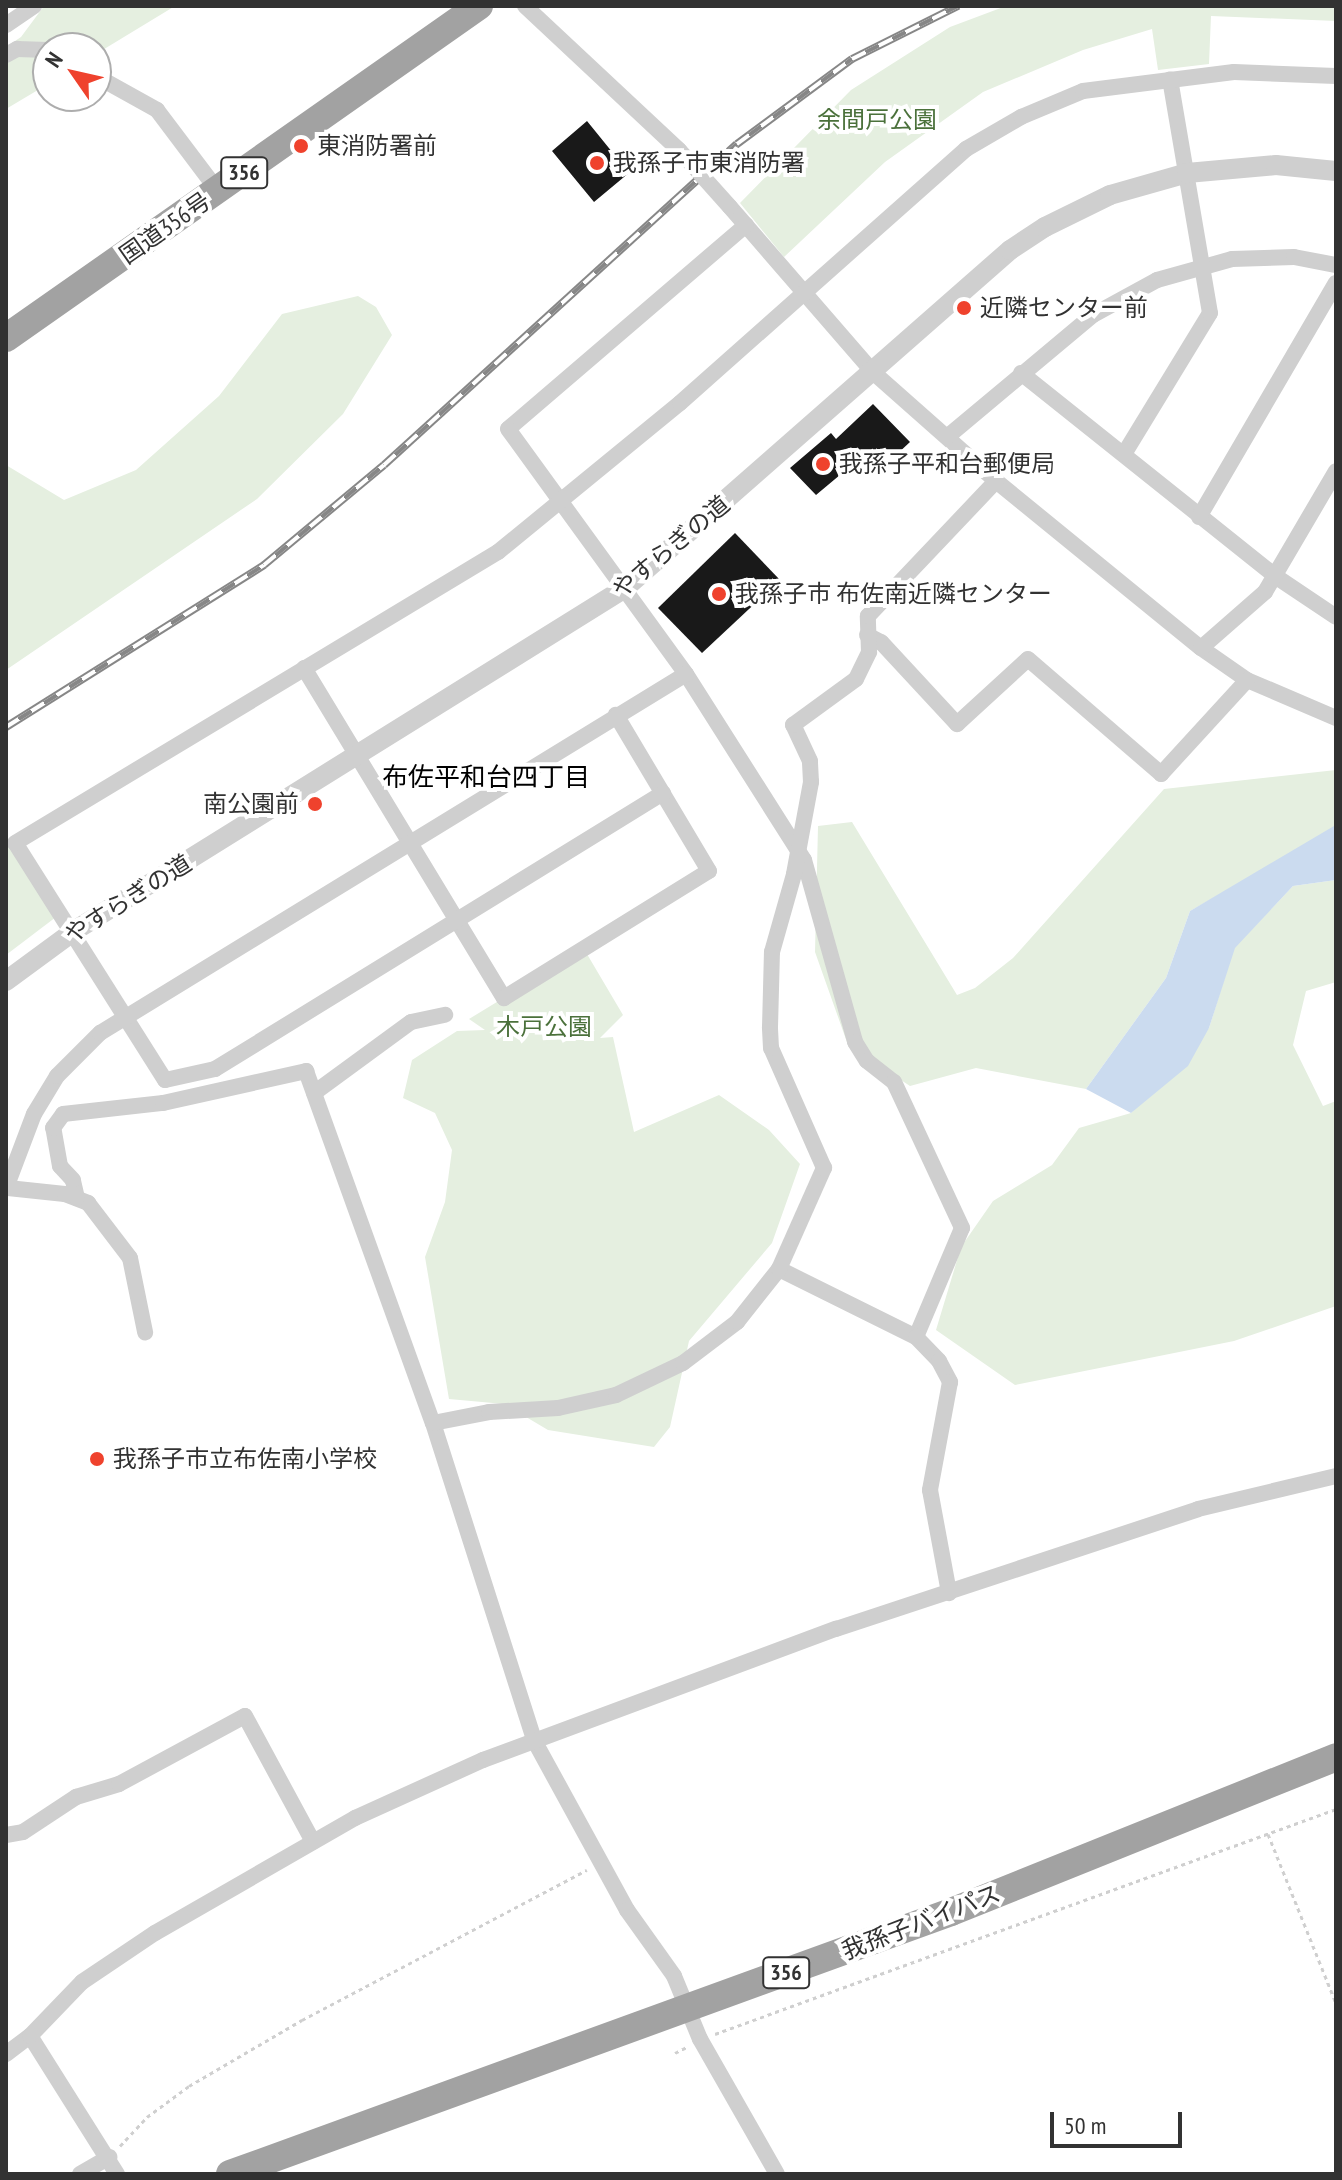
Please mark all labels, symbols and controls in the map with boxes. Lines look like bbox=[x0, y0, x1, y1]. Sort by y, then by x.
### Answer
north arrow bbox=[32, 32, 112, 112]
text: N bbox=[39, 47, 69, 72]
park label: 余間戸公園 bbox=[817, 106, 937, 134]
place label: 東消防署前 bbox=[317, 132, 437, 160]
marker: 東消防署前 bbox=[292, 137, 310, 155]
place label: 我孫子市東消防署 bbox=[613, 149, 805, 177]
marker: 我孫子市東消防署 bbox=[588, 154, 606, 172]
road number: 356 bbox=[220, 155, 268, 191]
street label: 国道356号 bbox=[114, 186, 216, 270]
place label: 近隣センター前 bbox=[980, 294, 1148, 322]
marker: 近隣センター前 bbox=[955, 299, 973, 317]
place label: 我孫子平和台郵便局 bbox=[839, 450, 1055, 478]
marker: 我孫子平和台郵便局 bbox=[814, 455, 832, 473]
street label: やすらぎの道 bbox=[607, 490, 735, 604]
place label: 我孫子市 布佐南近隣センター bbox=[735, 580, 1052, 608]
marker: 我孫子市 布佐南近隣センター bbox=[710, 585, 728, 603]
district label: 布佐平和台四丁目 bbox=[382, 761, 590, 793]
place label: 南公園前 bbox=[203, 790, 299, 818]
marker: 南公園前 bbox=[306, 795, 324, 813]
street label: やすらぎの道 bbox=[59, 849, 197, 949]
park label: 木戸公園 bbox=[496, 1013, 592, 1041]
place label: 我孫子市立布佐南小学校 bbox=[113, 1445, 377, 1473]
marker: 我孫子市立布佐南小学校 bbox=[88, 1450, 106, 1468]
street label: 我孫子バイパス bbox=[837, 1878, 1005, 1966]
road number: 356 bbox=[762, 1955, 810, 1991]
scale bar bbox=[1054, 2096, 1186, 2146]
text: 50 m bbox=[1064, 2110, 1106, 2141]

